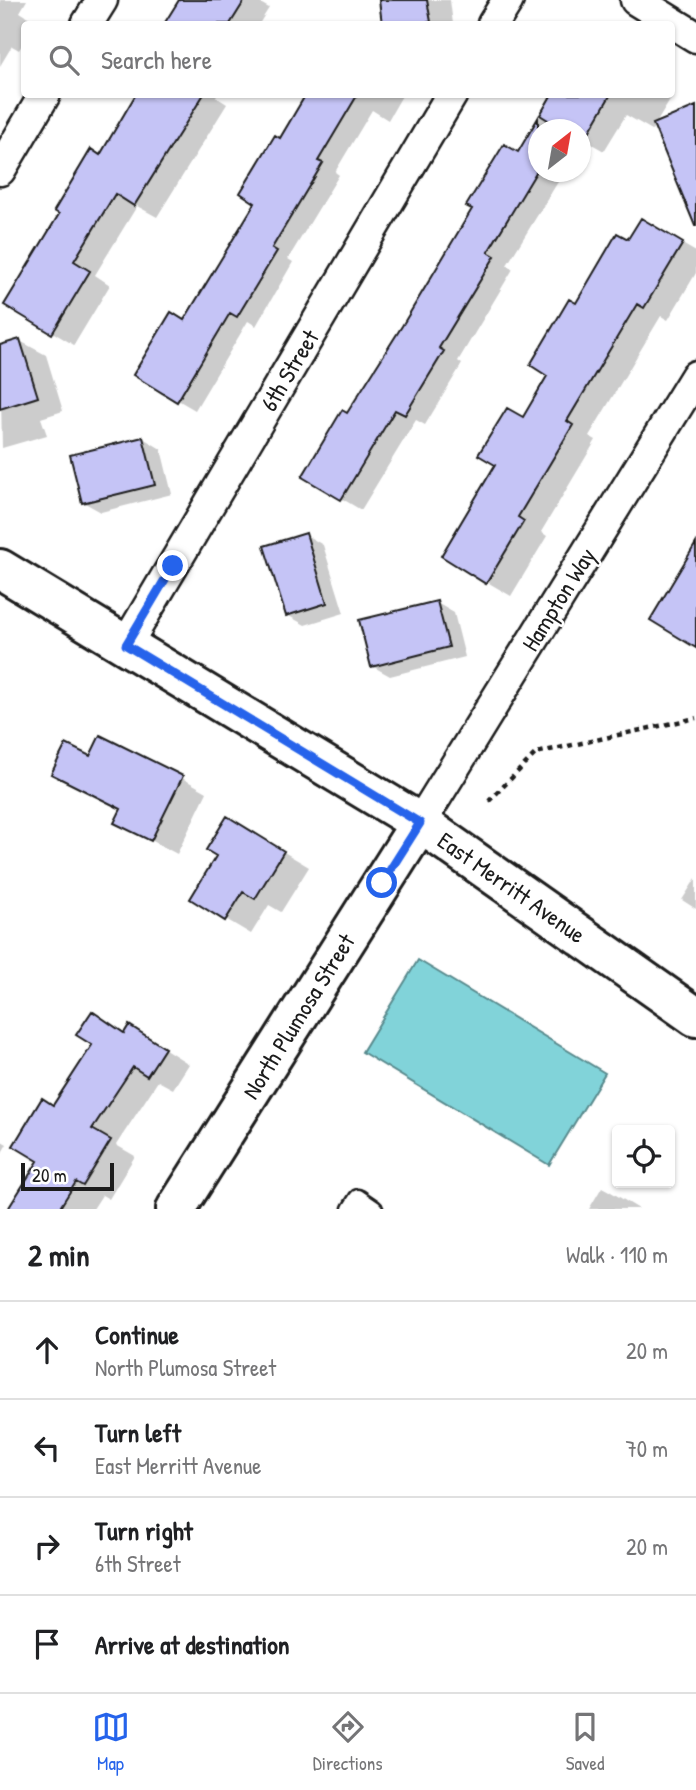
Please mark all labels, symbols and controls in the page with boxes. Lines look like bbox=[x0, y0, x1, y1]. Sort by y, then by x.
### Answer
search box bbox=[21, 21, 675, 98]
icon: search bbox=[45, 41, 83, 79]
text: Search here bbox=[101, 42, 212, 77]
north arrow bbox=[528, 119, 591, 182]
street label: 6th Street bbox=[252, 323, 326, 417]
street label: Hampton Way bbox=[514, 541, 602, 657]
route end bbox=[157, 550, 188, 581]
street label: East Merritt Avenue bbox=[432, 824, 593, 950]
route start bbox=[366, 867, 397, 898]
street label: North Plumosa Street bbox=[234, 927, 362, 1105]
map controls bbox=[612, 1125, 675, 1188]
button: locate bbox=[612, 1125, 675, 1188]
scale bar bbox=[21, 1160, 114, 1192]
text: 20 m bbox=[32, 1162, 67, 1188]
text: 2 min bbox=[28, 1235, 90, 1275]
text: Walk · 110 m bbox=[566, 1239, 668, 1270]
text: Continue bbox=[95, 1317, 179, 1352]
icon: ahead bbox=[28, 1331, 66, 1369]
text: 20 m bbox=[626, 1335, 668, 1366]
text: North Plumosa Street bbox=[95, 1352, 276, 1383]
text: Turn left bbox=[95, 1415, 181, 1450]
icon: left bbox=[28, 1429, 66, 1467]
text: 70 m bbox=[625, 1433, 668, 1464]
text: East Merritt Avenue bbox=[95, 1450, 261, 1481]
text: Turn right bbox=[95, 1513, 193, 1548]
icon: right bbox=[28, 1527, 66, 1565]
text: 20 m bbox=[626, 1531, 668, 1562]
text: 6th Street bbox=[95, 1548, 181, 1579]
icon: arrive bbox=[28, 1625, 66, 1663]
text: Arrive at destination bbox=[95, 1627, 290, 1662]
tab: Map bbox=[92, 1708, 130, 1776]
tab: Directions bbox=[313, 1708, 383, 1776]
tab: Saved bbox=[566, 1708, 604, 1776]

